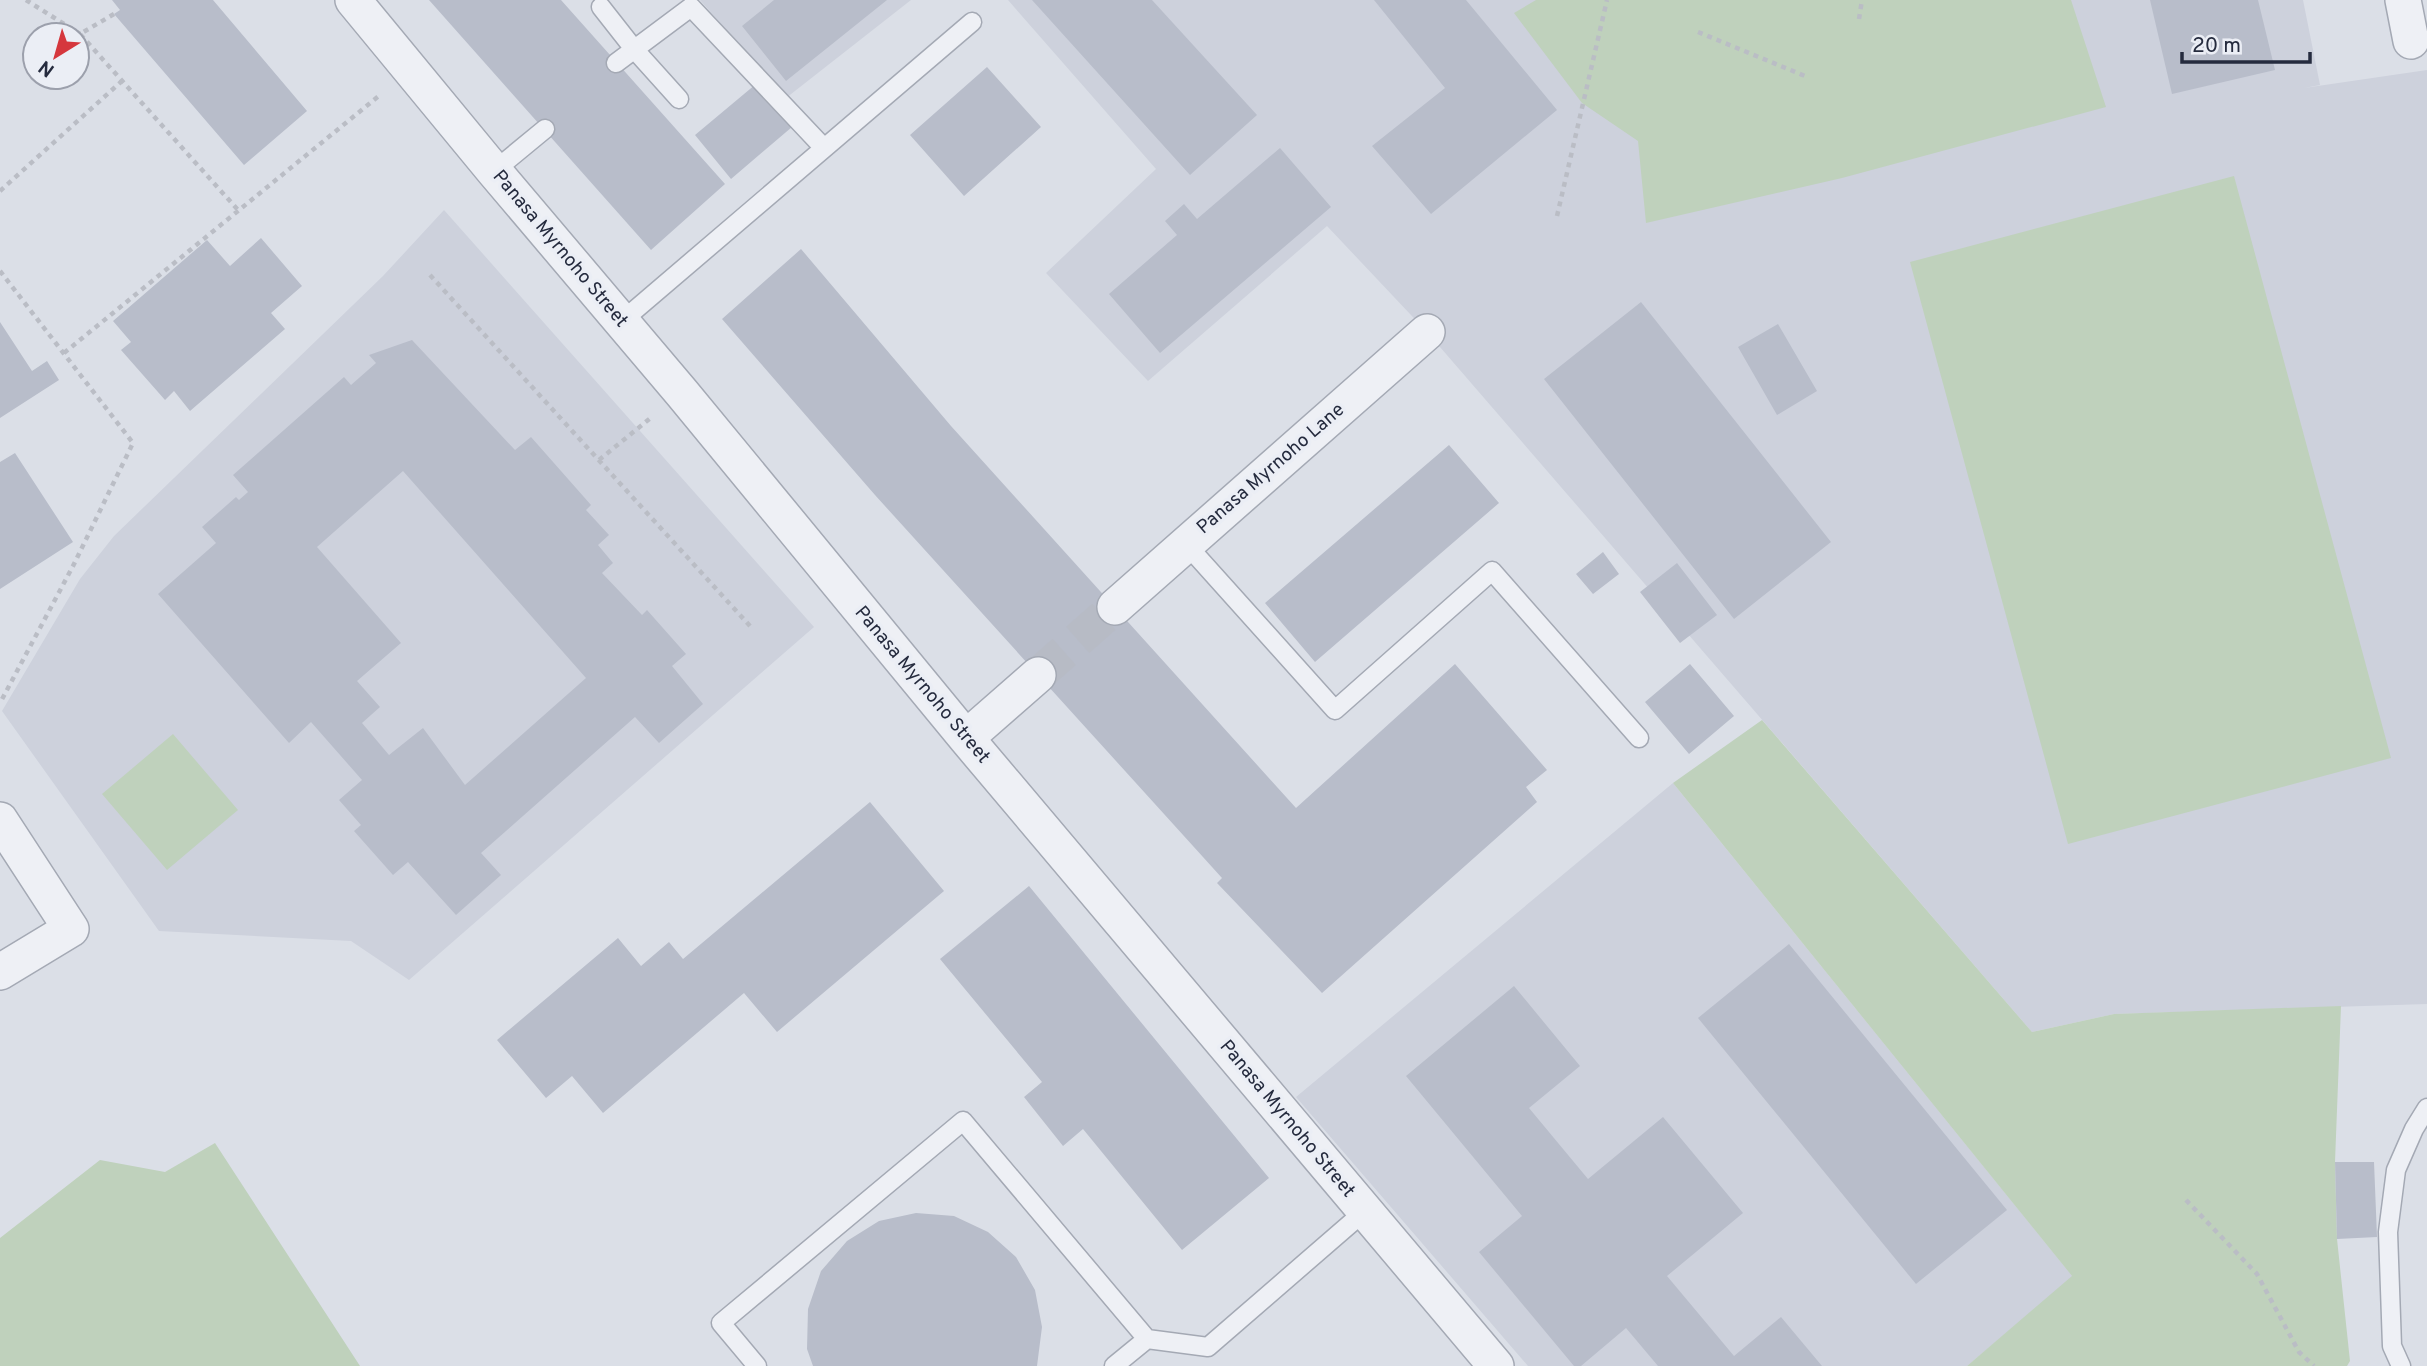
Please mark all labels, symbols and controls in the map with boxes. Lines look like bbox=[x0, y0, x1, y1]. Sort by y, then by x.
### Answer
north arrow bbox=[21, 21, 91, 91]
scale bar bbox=[2182, 21, 2310, 65]
text: 20 m bbox=[2192, 33, 2241, 60]
text: N bbox=[34, 54, 60, 82]
street label: Panasa Myrnoho Street bbox=[487, 165, 633, 333]
street label: Panasa Myrnoho Lane bbox=[1192, 398, 1350, 540]
street label: Panasa Myrnoho Street bbox=[849, 601, 995, 769]
street label: Panasa Myrnoho Street bbox=[1214, 1035, 1360, 1203]

